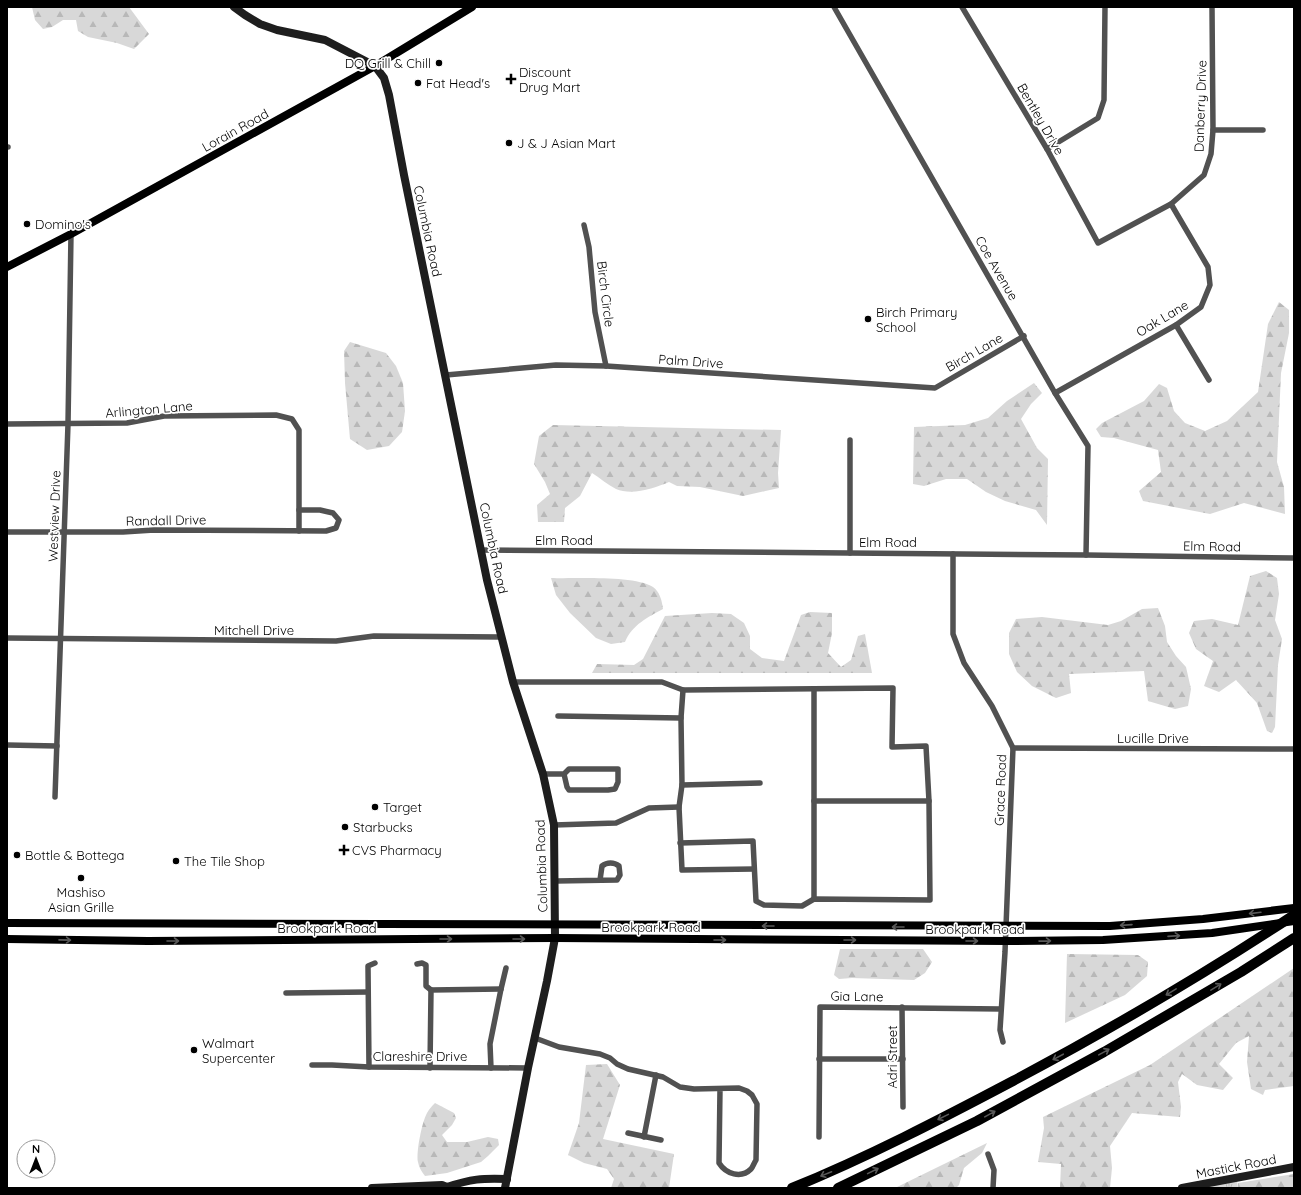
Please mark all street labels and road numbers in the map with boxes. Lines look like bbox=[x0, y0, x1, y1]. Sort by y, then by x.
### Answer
street label: Danberry Drive bbox=[1190, 60, 1210, 152]
street label: Bentley Drive bbox=[1014, 80, 1068, 158]
street label: Lorain Road bbox=[199, 105, 271, 155]
street label: Columbia Road bbox=[411, 184, 445, 278]
street label: Coe Avenue bbox=[972, 233, 1022, 303]
street label: Birch Circle bbox=[594, 260, 618, 328]
street label: Oak Lane bbox=[1133, 296, 1191, 340]
street label: Birch Lane bbox=[943, 329, 1005, 375]
street label: Palm Drive bbox=[658, 351, 724, 371]
street label: Arlington Lane bbox=[105, 397, 193, 421]
street label: Westview Drive bbox=[44, 470, 64, 562]
street label: Columbia Road bbox=[477, 501, 511, 595]
street label: Randall Drive bbox=[125, 511, 207, 529]
street label: Elm Road bbox=[535, 532, 593, 548]
street label: Elm Road bbox=[859, 534, 917, 550]
street label: Elm Road bbox=[1183, 537, 1241, 555]
street label: Mitchell Drive bbox=[214, 622, 294, 638]
street label: Lucille Drive bbox=[1117, 730, 1189, 746]
street label: Grace Road bbox=[991, 754, 1009, 826]
street label: Columbia Road bbox=[531, 819, 551, 913]
street label: Brookpark Road bbox=[601, 919, 701, 935]
street label: Brookpark Road bbox=[277, 920, 377, 936]
street label: Brookpark Road bbox=[925, 921, 1025, 937]
street label: Gia Lane bbox=[830, 988, 884, 1004]
street label: Adri Street bbox=[884, 1025, 900, 1089]
street label: Clareshire Drive bbox=[373, 1048, 467, 1064]
street label: Mastick Road bbox=[1195, 1150, 1277, 1182]

